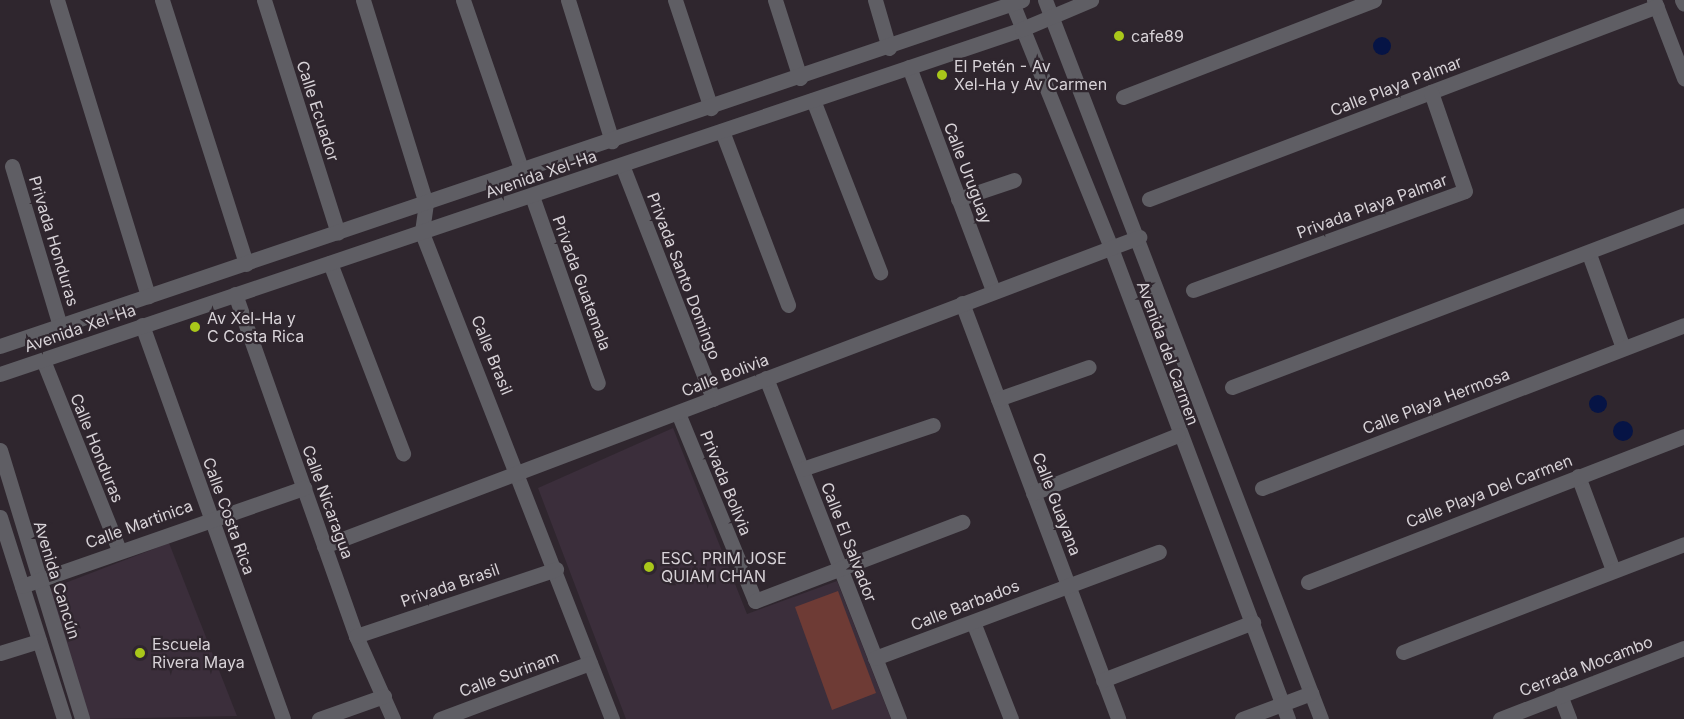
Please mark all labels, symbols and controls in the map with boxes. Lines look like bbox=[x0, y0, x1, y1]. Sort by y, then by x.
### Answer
place label: cafe89 bbox=[1131, 26, 1184, 46]
marker: cafe89 bbox=[1112, 29, 1126, 43]
street label: Calle Playa Palmar bbox=[1327, 52, 1465, 120]
place label: El Petén - Av Xel-Ha y Av Carmen bbox=[954, 56, 1107, 94]
street label: Calle Ecuador bbox=[293, 58, 343, 164]
marker: El Petén - Av Xel-Ha y Av Carmen bbox=[935, 68, 949, 82]
street label: Calle Uruguay bbox=[940, 120, 996, 226]
street label: Avenida Xel-Ha bbox=[483, 146, 599, 202]
street label: Privada Playa Palmar bbox=[1294, 170, 1450, 242]
street label: Privada Honduras bbox=[25, 174, 83, 308]
street label: Privada Santo Domingo bbox=[643, 190, 725, 362]
street label: Privada Guatemala bbox=[549, 213, 615, 353]
street label: Avenida del Carmen bbox=[1133, 278, 1203, 428]
street label: Avenida Xel-Ha bbox=[22, 300, 138, 356]
place label: Av Xel-Ha y C Costa Rica bbox=[207, 308, 304, 346]
street label: Calle Brasil bbox=[467, 312, 517, 398]
marker: Av Xel-Ha y C Costa Rica bbox=[188, 320, 202, 334]
street label: Calle Bolivia bbox=[679, 350, 771, 400]
street label: Calle Playa Hermosa bbox=[1360, 364, 1512, 438]
street label: Calle Honduras bbox=[66, 391, 128, 505]
street label: Privada Bolivia bbox=[696, 428, 756, 538]
street label: Calle Nicaragua bbox=[299, 442, 357, 562]
street label: Calle Guayana bbox=[1029, 450, 1085, 558]
street label: Calle Playa Del Carmen bbox=[1403, 450, 1575, 532]
street label: Calle Costa Rica bbox=[199, 455, 259, 577]
street label: Calle El Salvador bbox=[817, 479, 881, 605]
street label: Calle Martinica bbox=[83, 496, 195, 552]
street label: Avenida Cancún bbox=[30, 519, 84, 641]
place label: ESC. PRIM JOSE QUIAM CHAN bbox=[661, 548, 787, 586]
street label: Privada Brasil bbox=[398, 559, 502, 611]
marker: ESC. PRIM JOSE QUIAM CHAN bbox=[642, 560, 656, 574]
street label: Calle Barbados bbox=[908, 575, 1022, 635]
street label: Cerrada Mocambo bbox=[1517, 632, 1655, 700]
place label: Escuela Rivera Maya bbox=[152, 634, 245, 672]
marker: Escuela Rivera Maya bbox=[133, 646, 147, 660]
street label: Calle Surinam bbox=[457, 647, 561, 701]

